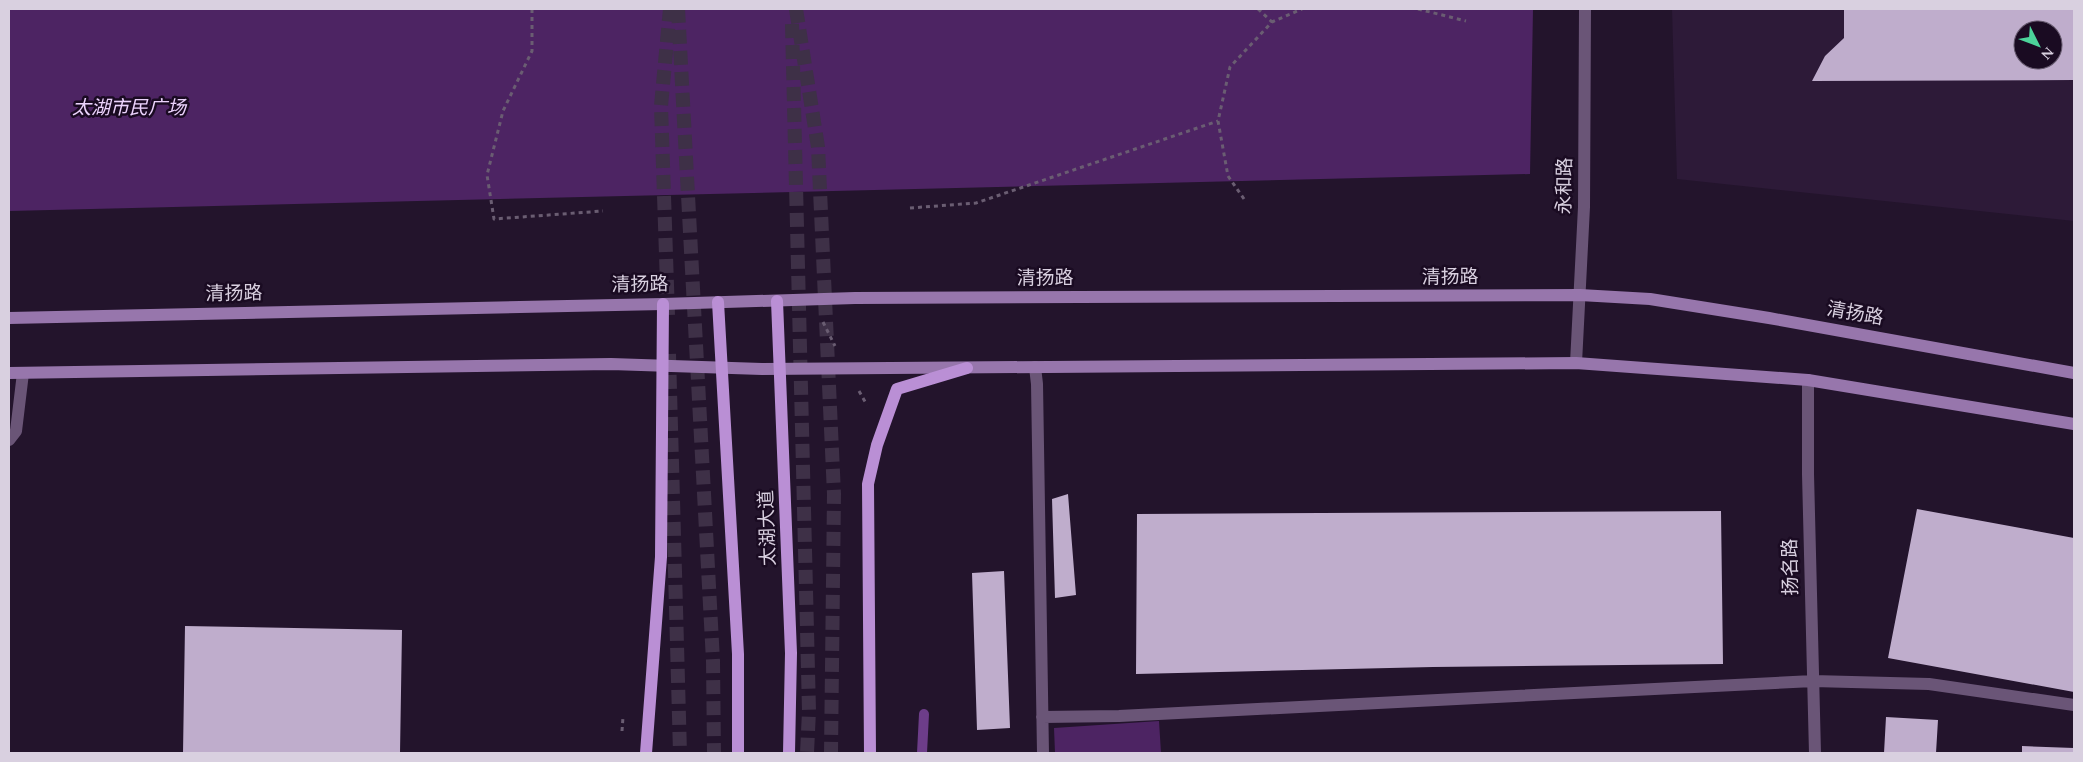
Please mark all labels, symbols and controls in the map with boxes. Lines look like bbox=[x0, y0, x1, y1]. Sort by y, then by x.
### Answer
north arrow bbox=[2013, 20, 2063, 70]
text: N bbox=[2036, 42, 2059, 65]
park label: 太湖市民广场 bbox=[72, 94, 188, 123]
street label: 永和路 bbox=[1550, 157, 1580, 215]
street label: 清扬路 bbox=[1421, 263, 1479, 292]
street label: 清扬路 bbox=[1016, 264, 1074, 293]
street label: 清扬路 bbox=[611, 270, 669, 300]
street label: 清扬路 bbox=[205, 279, 263, 309]
street label: 清扬路 bbox=[1824, 295, 1886, 333]
street label: 太湖大道 bbox=[752, 490, 784, 566]
street label: 扬名路 bbox=[1776, 538, 1806, 596]

